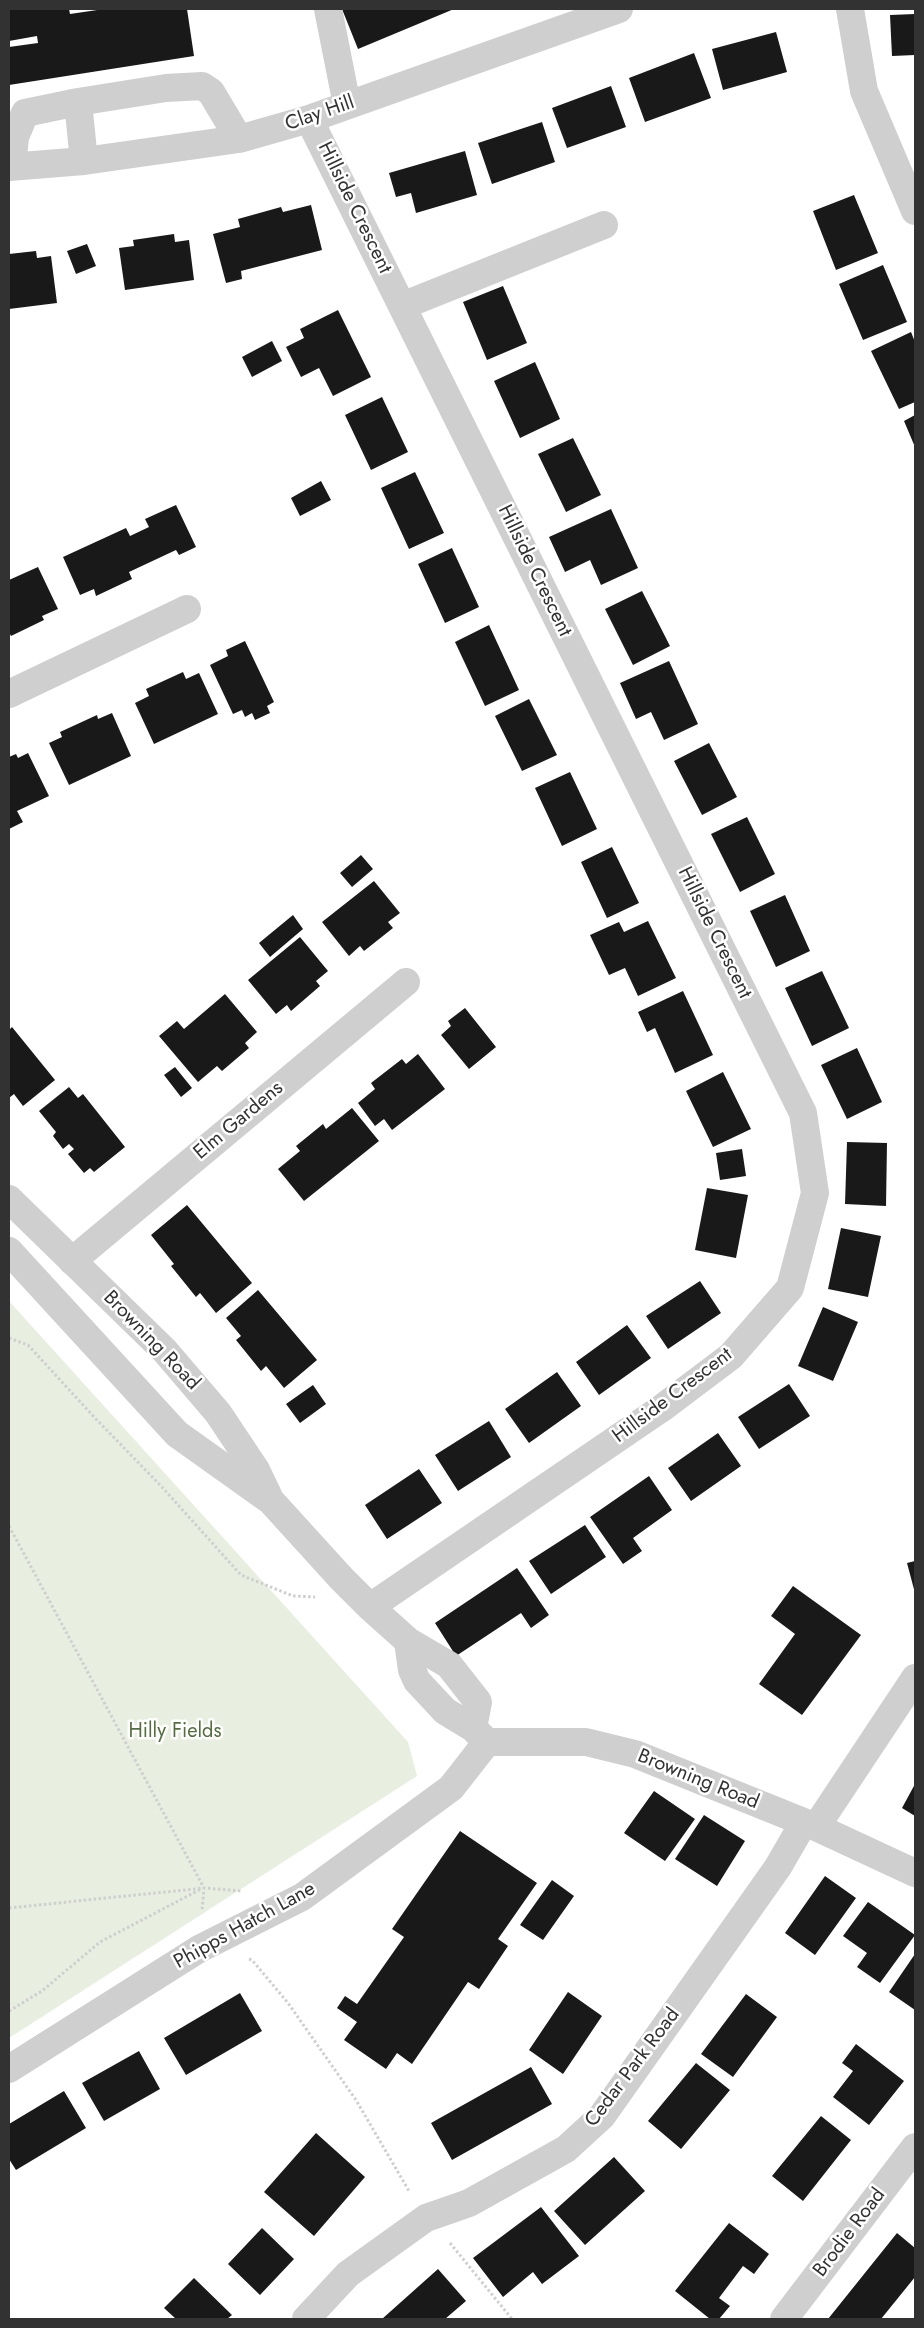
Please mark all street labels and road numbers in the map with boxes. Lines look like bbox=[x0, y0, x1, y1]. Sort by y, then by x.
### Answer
street label: Clay Hill bbox=[282, 91, 358, 137]
street label: Hillside Crescent bbox=[312, 138, 396, 278]
street label: Hillside Crescent bbox=[492, 501, 576, 641]
street label: Hillside Crescent bbox=[672, 863, 756, 1003]
street label: Elm Gardens bbox=[189, 1077, 289, 1165]
street label: Browning Road bbox=[98, 1286, 204, 1396]
street label: Hillside Crescent bbox=[609, 1343, 737, 1449]
street label: Browning Road bbox=[634, 1745, 762, 1815]
street label: Phipps Hatch Lane bbox=[170, 1877, 320, 1975]
street label: Cedar Park Road bbox=[580, 2004, 686, 2132]
street label: Brodie Road bbox=[809, 2184, 891, 2282]

